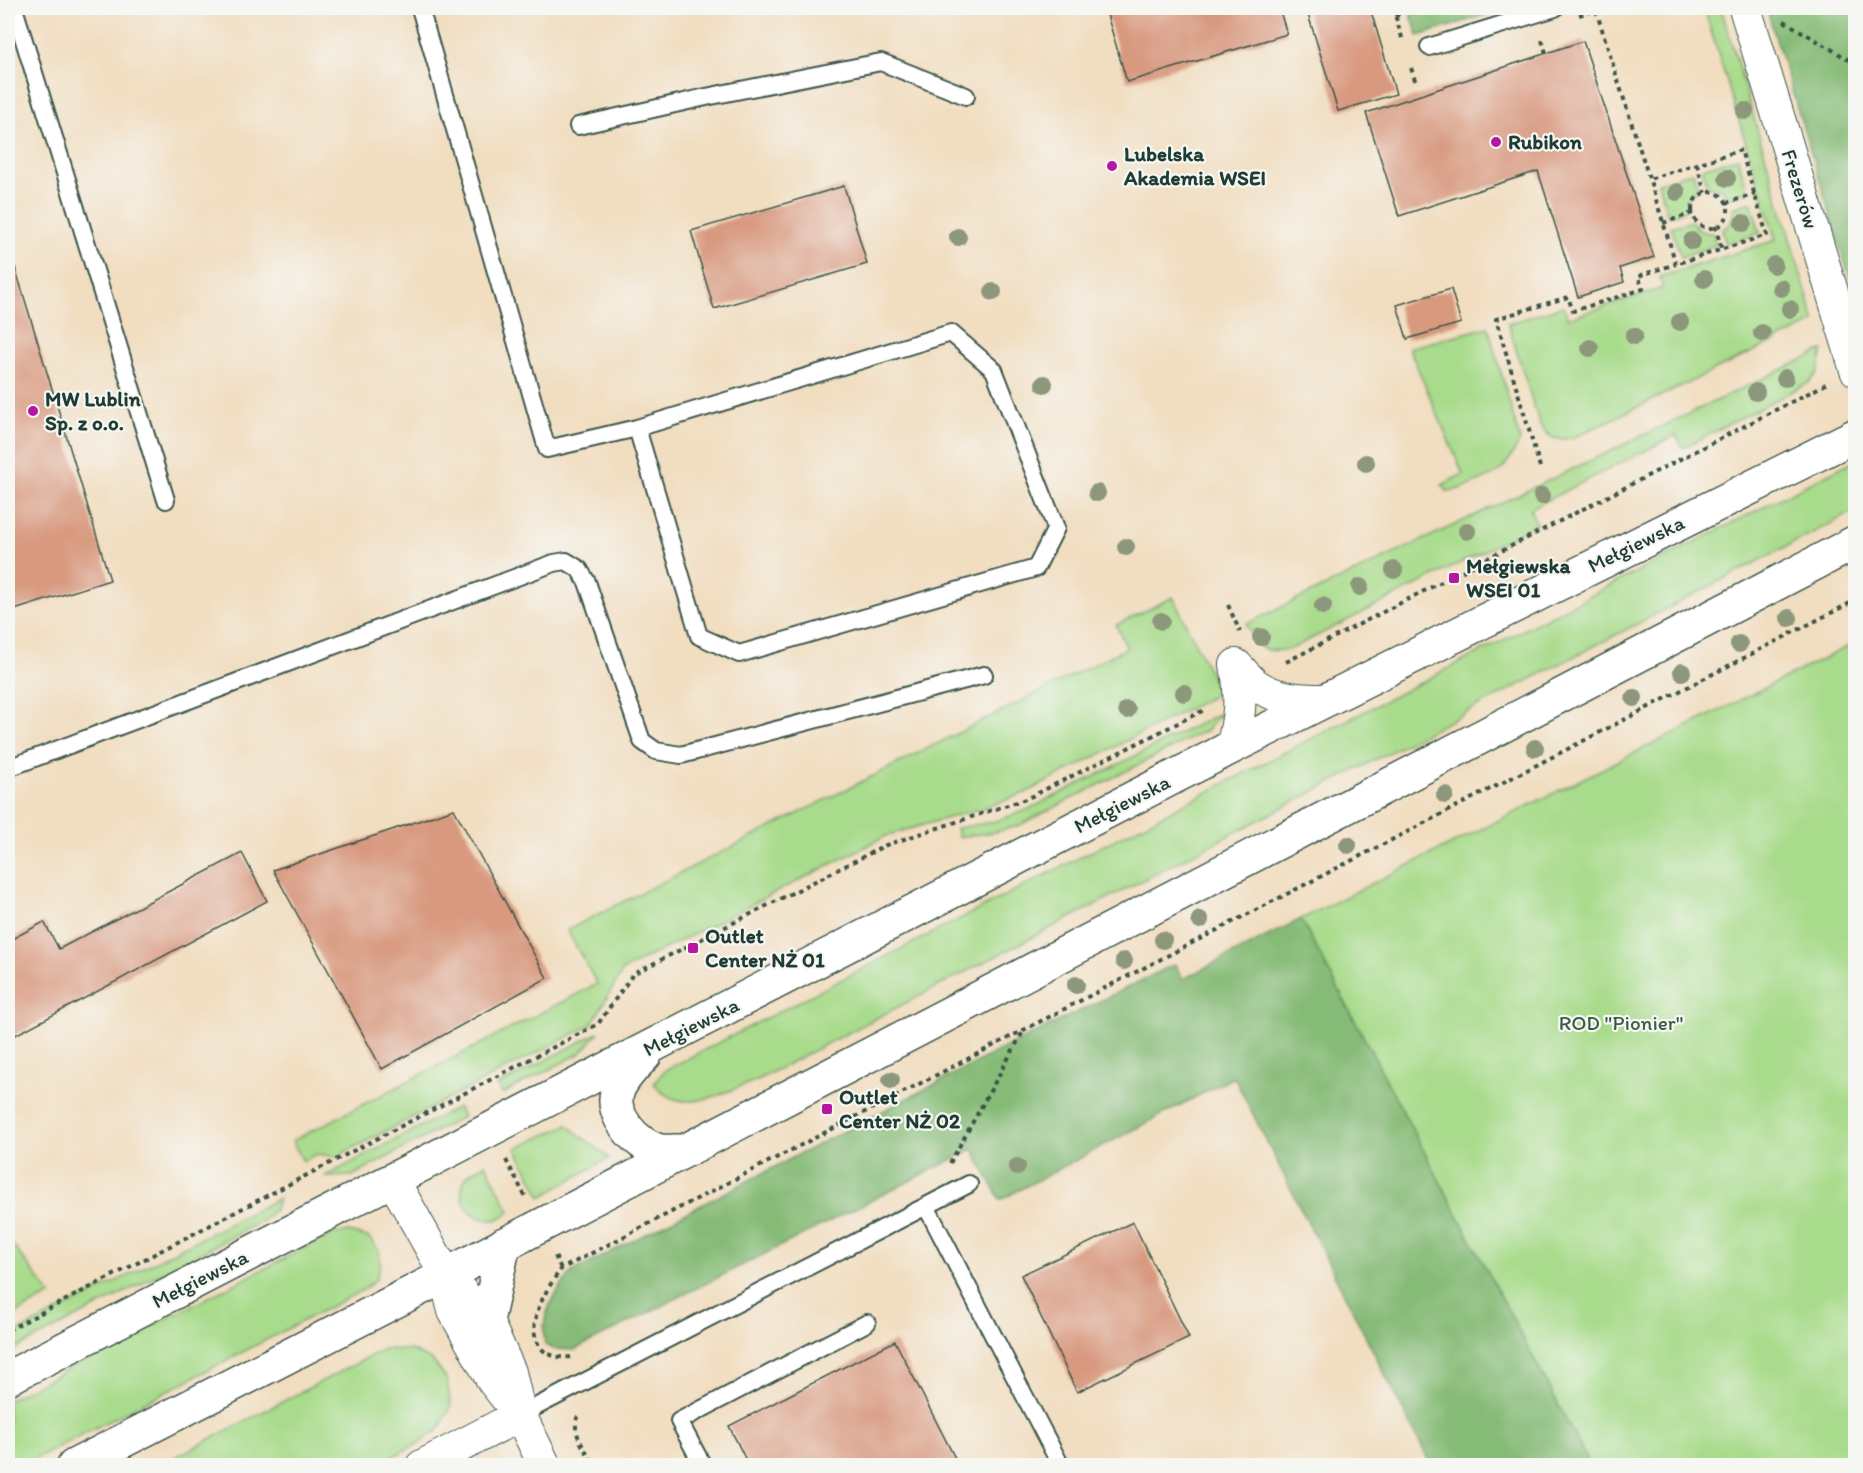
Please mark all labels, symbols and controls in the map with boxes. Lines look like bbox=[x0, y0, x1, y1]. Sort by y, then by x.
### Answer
place label: Rubikon bbox=[1508, 129, 1582, 154]
marker: Rubikon bbox=[1489, 135, 1503, 149]
place label: Lubelska Akademia WSEI bbox=[1123, 141, 1266, 190]
street label: Frezerów bbox=[1777, 146, 1824, 232]
marker: Lubelska Akademia WSEI bbox=[1105, 159, 1119, 173]
place label: MW Lublin Sp. z o.o. bbox=[45, 386, 141, 436]
marker: MW Lublin Sp. z o.o. bbox=[26, 404, 40, 418]
street label: Mełgiewska bbox=[1583, 509, 1688, 578]
place label: Mełgiewska WSEI 01 bbox=[1466, 553, 1571, 602]
marker: Mełgiewska WSEI 01 bbox=[1447, 571, 1461, 585]
street label: Mełgiewska bbox=[1070, 769, 1174, 838]
place label: Outlet Center NŻ 01 bbox=[705, 923, 825, 972]
marker: Outlet Center NŻ 01 bbox=[686, 941, 700, 955]
street label: Mełgiewska bbox=[639, 992, 743, 1061]
park label: ROD "Pionier" bbox=[1559, 1010, 1683, 1035]
place label: Outlet Center NŻ 02 bbox=[839, 1084, 960, 1133]
marker: Outlet Center NŻ 02 bbox=[820, 1102, 834, 1116]
street label: Mełgiewska bbox=[148, 1244, 252, 1313]

